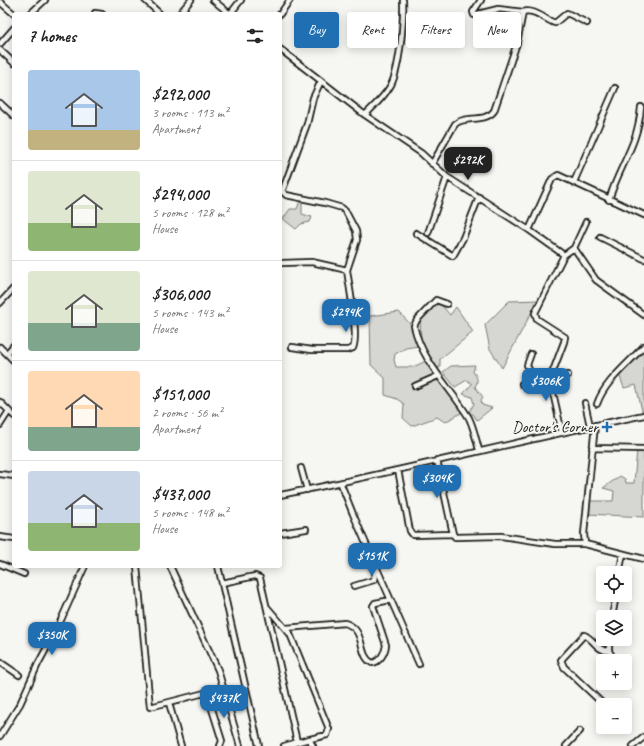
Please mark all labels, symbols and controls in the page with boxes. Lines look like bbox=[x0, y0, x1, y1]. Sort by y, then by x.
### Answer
chip: Buy bbox=[294, 12, 339, 48]
chip: Rent bbox=[347, 12, 398, 48]
chip: Filters bbox=[406, 12, 465, 48]
chip: New bbox=[473, 12, 521, 48]
icon: filters bbox=[244, 25, 266, 47]
text: 7 homes bbox=[28, 26, 76, 47]
text: $292,000 bbox=[152, 84, 209, 105]
icon: home bbox=[60, 86, 108, 134]
text: 3 rooms · 113 m² bbox=[152, 105, 228, 121]
text: Apartment bbox=[152, 121, 200, 137]
pin: $292K bbox=[440, 147, 496, 181]
text: $292K bbox=[453, 152, 483, 168]
text: $294,000 bbox=[152, 184, 209, 205]
icon: home bbox=[60, 187, 108, 235]
text: 5 rooms · 128 m² bbox=[152, 205, 228, 221]
text: House bbox=[152, 221, 177, 237]
text: $306,000 bbox=[152, 284, 209, 305]
icon: home bbox=[60, 287, 108, 335]
pin: $294K bbox=[318, 299, 374, 333]
text: $294K bbox=[331, 304, 361, 320]
text: 5 rooms · 143 m² bbox=[152, 305, 228, 321]
text: House bbox=[152, 321, 177, 337]
pin: $306K bbox=[518, 368, 574, 402]
text: $306K bbox=[531, 373, 561, 389]
text: $151,000 bbox=[152, 384, 209, 405]
icon: home bbox=[60, 387, 108, 435]
text: 2 rooms · 56 m² bbox=[152, 405, 222, 421]
place label: Doctor's Corner bbox=[512, 417, 600, 437]
text: Apartment bbox=[152, 421, 200, 437]
marker: Doctor's Corner bbox=[601, 421, 613, 433]
pin: $304K bbox=[409, 465, 465, 499]
text: $304K bbox=[422, 470, 452, 486]
text: $437,000 bbox=[152, 484, 209, 505]
icon: home bbox=[60, 487, 108, 535]
text: 5 rooms · 148 m² bbox=[152, 505, 228, 521]
text: House bbox=[152, 521, 177, 537]
pin: $151K bbox=[344, 543, 400, 577]
text: $151K bbox=[357, 548, 387, 564]
map controls bbox=[596, 566, 632, 734]
button: locate bbox=[596, 566, 632, 602]
button: layers bbox=[596, 610, 632, 646]
pin: $350K bbox=[24, 622, 80, 656]
text: $350K bbox=[37, 627, 67, 643]
button: + bbox=[596, 654, 632, 690]
pin: $437K bbox=[196, 685, 252, 719]
text: $437K bbox=[209, 690, 239, 706]
button: − bbox=[596, 698, 632, 734]

